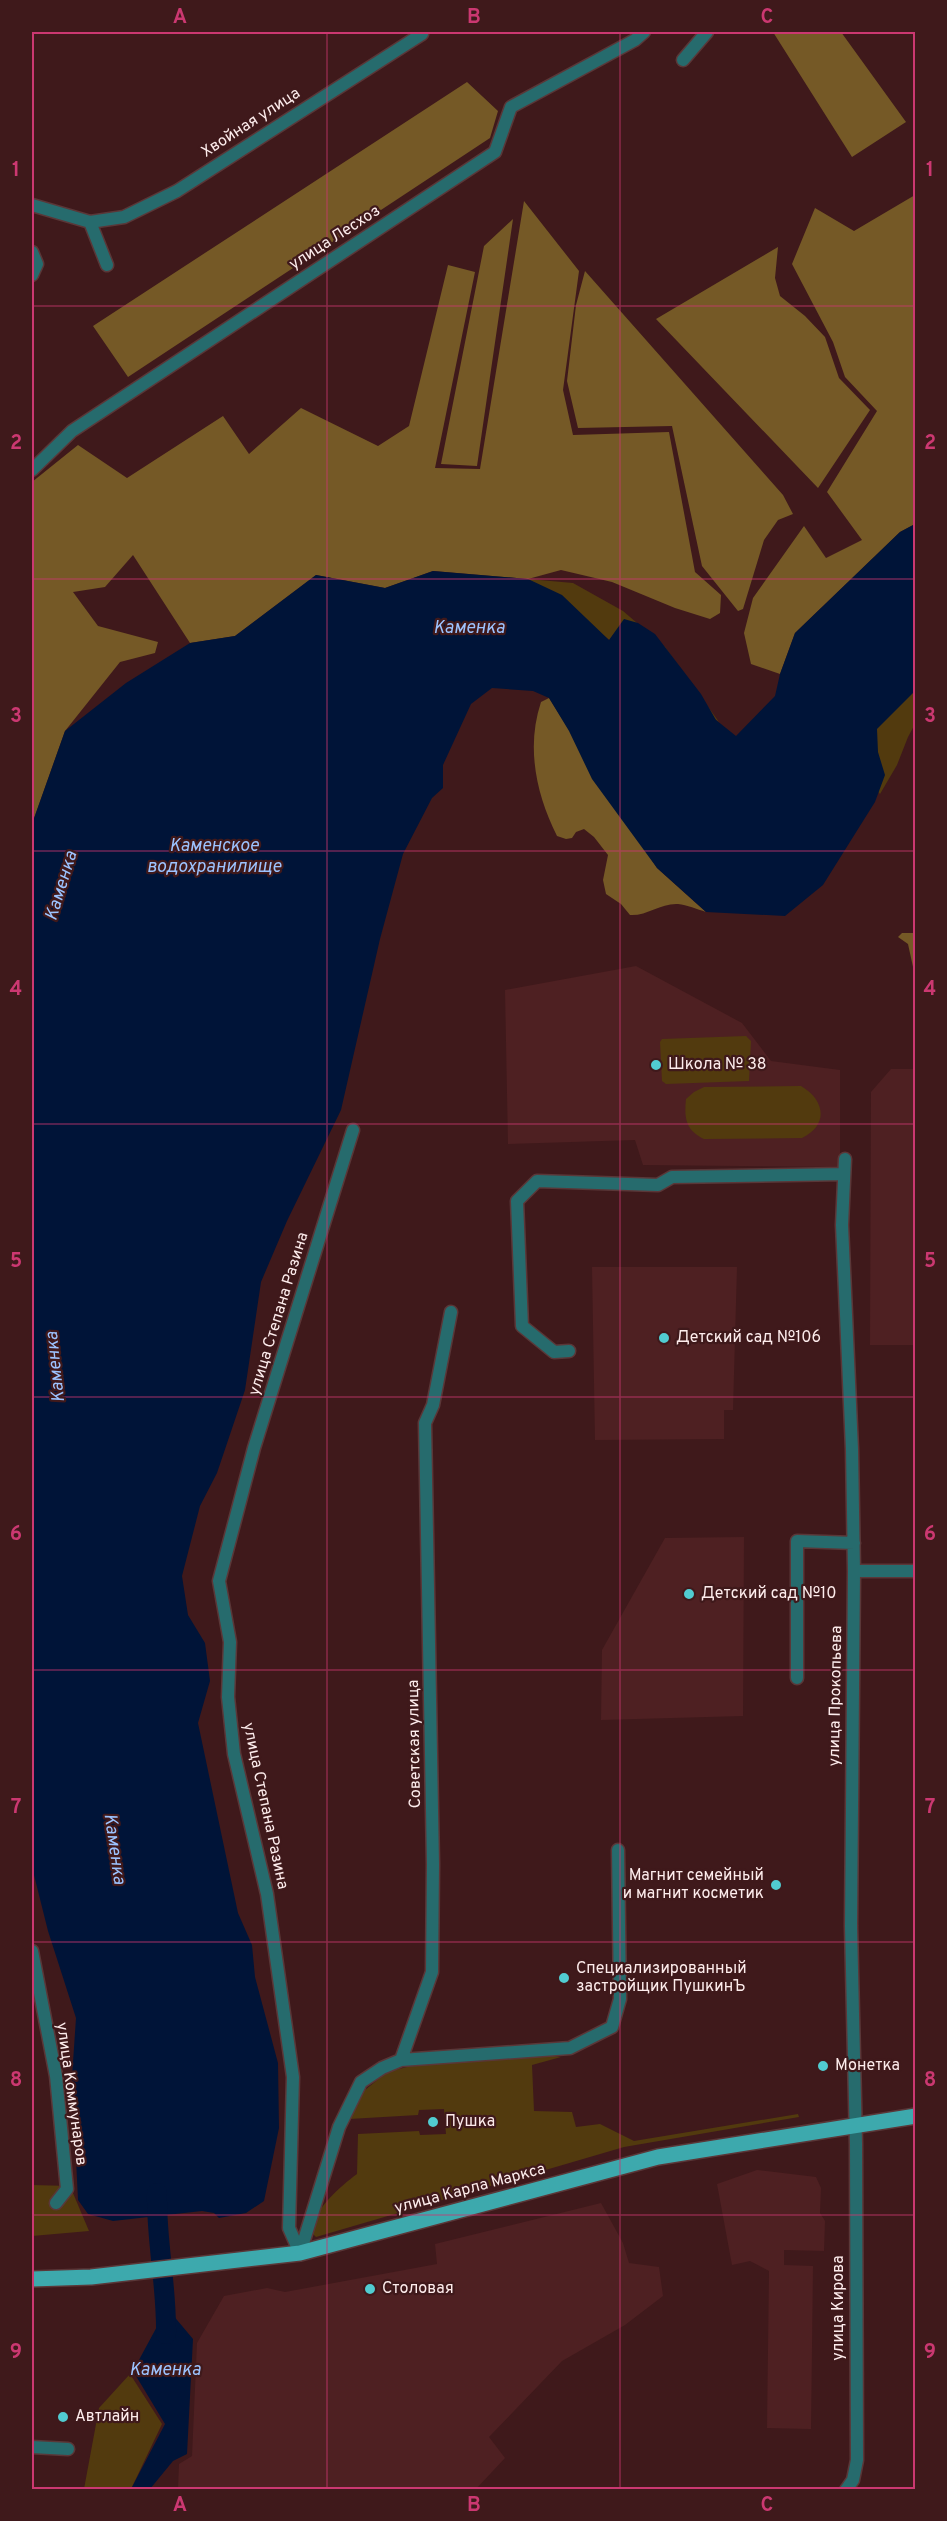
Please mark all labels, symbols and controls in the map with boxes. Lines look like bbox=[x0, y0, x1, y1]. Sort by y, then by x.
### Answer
text: A bbox=[173, 5, 187, 31]
text: B bbox=[467, 5, 481, 31]
text: C bbox=[761, 5, 773, 31]
street label: Хвойная улица bbox=[198, 84, 304, 162]
text: 1 bbox=[12, 158, 20, 184]
text: 1 bbox=[926, 158, 934, 184]
street label: улица Лесхоз bbox=[286, 201, 384, 275]
text: 2 bbox=[10, 431, 22, 457]
text: 2 bbox=[924, 431, 936, 457]
water label: Каменка bbox=[433, 617, 505, 640]
text: 3 bbox=[10, 704, 22, 730]
text: 3 bbox=[924, 704, 936, 730]
water label: Каменское водохранилище bbox=[147, 835, 282, 879]
water label: Каменка bbox=[41, 848, 84, 924]
text: 4 bbox=[10, 977, 22, 1003]
text: 4 bbox=[924, 977, 936, 1003]
place label: Школа № 38 bbox=[668, 1055, 767, 1075]
marker: Школа № 38 bbox=[649, 1058, 663, 1072]
street label: улица Степана Разина bbox=[245, 1230, 313, 1398]
text: 5 bbox=[10, 1249, 22, 1275]
text: 5 bbox=[924, 1249, 936, 1275]
place label: Детский сад №106 bbox=[676, 1328, 821, 1348]
water label: Каменка bbox=[41, 1330, 71, 1404]
marker: Детский сад №106 bbox=[657, 1331, 671, 1345]
text: 6 bbox=[10, 1522, 22, 1548]
text: 6 bbox=[924, 1522, 936, 1548]
place label: Детский сад №10 bbox=[701, 1584, 837, 1604]
marker: Детский сад №10 bbox=[682, 1587, 696, 1601]
street label: улица Прокопьева bbox=[825, 1625, 847, 1767]
street label: Советская улица bbox=[404, 1679, 426, 1809]
street label: улица Степана Разина bbox=[238, 1721, 292, 1891]
text: 7 bbox=[11, 1795, 21, 1821]
text: 7 bbox=[925, 1795, 935, 1821]
water label: Каменка bbox=[98, 1812, 130, 1887]
place label: Магнит семейный и магнит косметик bbox=[623, 1866, 764, 1904]
marker: Магнит семейный и магнит косметик bbox=[769, 1878, 783, 1892]
place label: Специализированный застройщик ПушкинЪ bbox=[576, 1959, 747, 1997]
marker: Специализированный застройщик ПушкинЪ bbox=[557, 1971, 571, 1985]
street label: улица Коммунаров bbox=[51, 2021, 91, 2167]
place label: Монетка bbox=[835, 2056, 900, 2076]
marker: Монетка bbox=[816, 2059, 830, 2073]
text: 8 bbox=[10, 2068, 22, 2094]
text: 8 bbox=[924, 2068, 936, 2094]
place label: Пушка bbox=[445, 2112, 495, 2132]
marker: Пушка bbox=[426, 2115, 440, 2129]
street label: улица Карла Маркса bbox=[392, 2159, 548, 2219]
street label: улица Кирова bbox=[829, 2255, 849, 2361]
place label: Столовая bbox=[382, 2279, 454, 2299]
marker: Столовая bbox=[363, 2282, 377, 2296]
text: 9 bbox=[10, 2340, 22, 2366]
text: 9 bbox=[924, 2340, 936, 2366]
water label: Каменка bbox=[129, 2359, 201, 2382]
place label: Автлайн bbox=[75, 2407, 139, 2427]
marker: Автлайн bbox=[56, 2410, 70, 2424]
text: A bbox=[173, 2493, 187, 2519]
text: B bbox=[467, 2493, 481, 2519]
text: C bbox=[761, 2493, 773, 2519]

